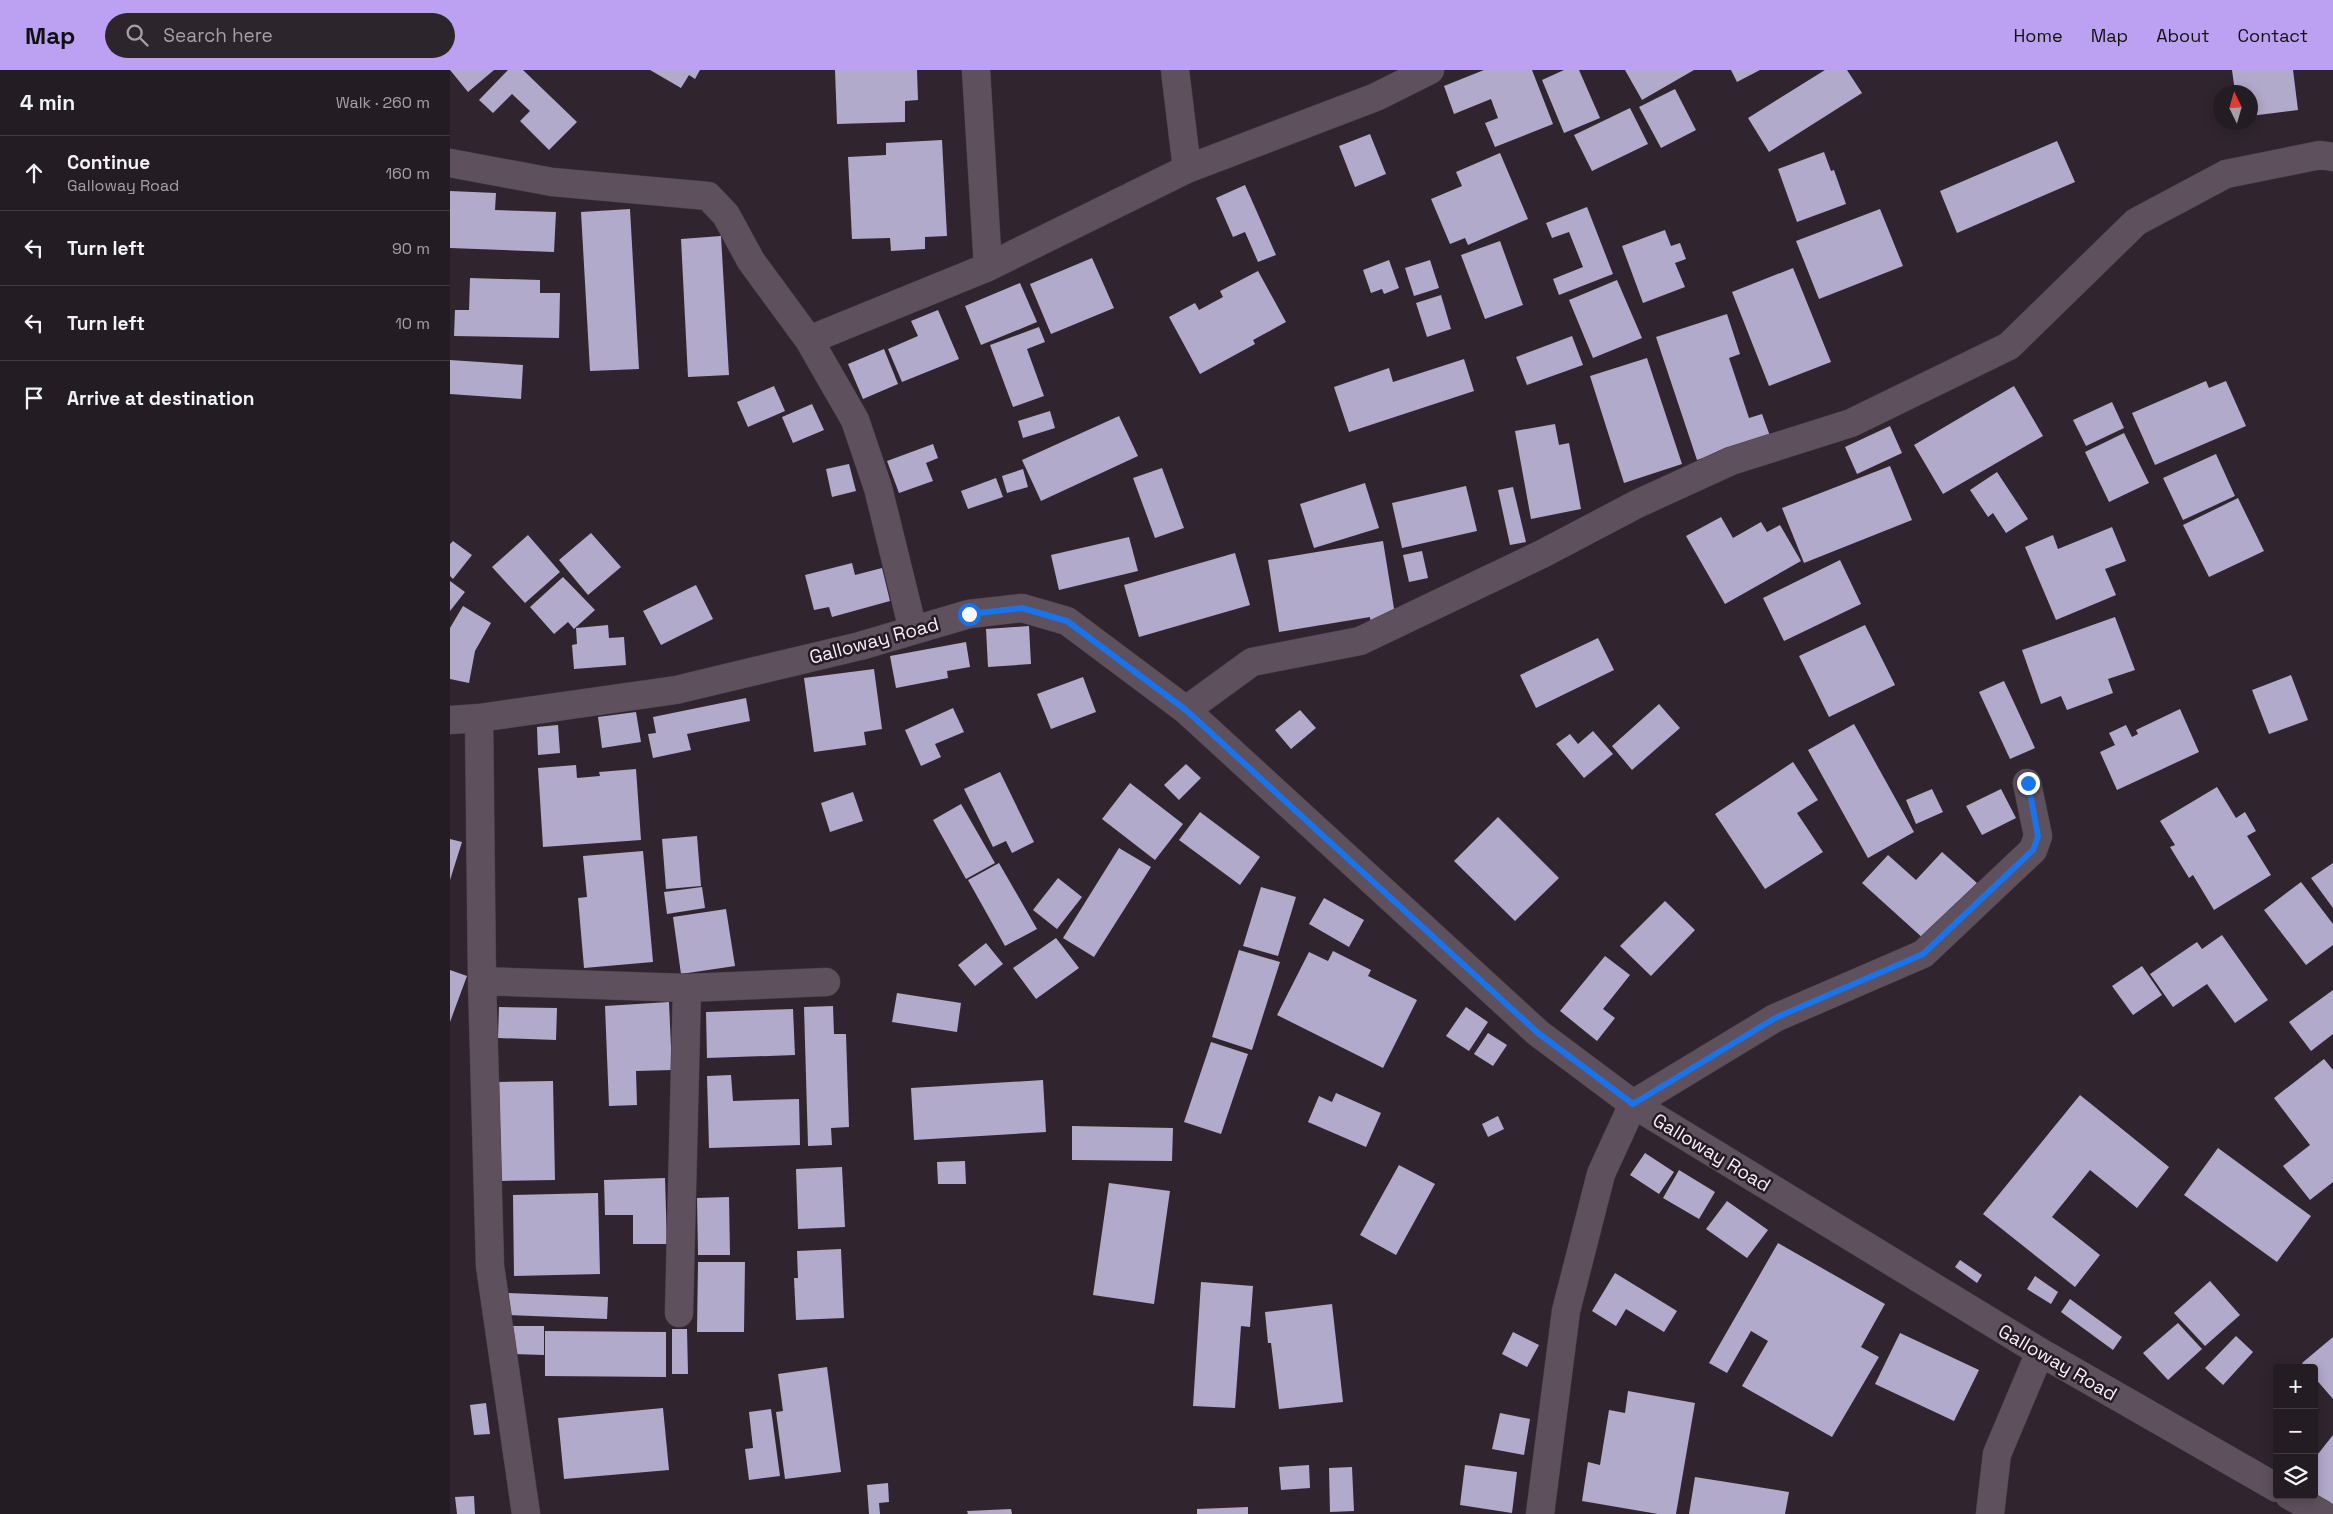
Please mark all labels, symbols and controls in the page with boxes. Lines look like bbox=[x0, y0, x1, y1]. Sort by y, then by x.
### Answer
search box bbox=[105, 13, 455, 58]
text: Map bbox=[25, 20, 75, 51]
icon: search bbox=[123, 21, 151, 49]
text: Search here bbox=[163, 23, 273, 48]
text: Home bbox=[2014, 24, 2063, 47]
text: Map bbox=[2091, 24, 2128, 47]
text: About bbox=[2156, 24, 2210, 47]
text: Contact bbox=[2238, 24, 2308, 47]
north arrow bbox=[2213, 85, 2258, 130]
text: 4 min bbox=[20, 89, 75, 116]
text: Walk · 260 m bbox=[336, 92, 430, 113]
text: Continue bbox=[67, 150, 150, 175]
icon: ahead bbox=[20, 159, 48, 187]
text: 160 m bbox=[385, 163, 430, 184]
text: Galloway Road bbox=[67, 175, 179, 196]
icon: left bbox=[20, 234, 48, 262]
text: Turn left bbox=[67, 236, 145, 261]
text: 90 m bbox=[392, 238, 430, 259]
icon: left bbox=[20, 309, 48, 337]
text: Turn left bbox=[67, 311, 145, 336]
text: 10 m bbox=[395, 313, 430, 334]
icon: arrive bbox=[20, 384, 48, 412]
text: Arrive at destination bbox=[67, 386, 255, 411]
route start bbox=[958, 603, 981, 626]
street label: Galloway Road bbox=[807, 611, 942, 670]
route end bbox=[2017, 772, 2040, 795]
street label: Galloway Road bbox=[1648, 1107, 1775, 1197]
street label: Galloway Road bbox=[1994, 1318, 2122, 1407]
map controls bbox=[2273, 1364, 2318, 1499]
button: + bbox=[2273, 1364, 2318, 1409]
button: − bbox=[2273, 1409, 2318, 1454]
button: layers bbox=[2273, 1454, 2318, 1499]

